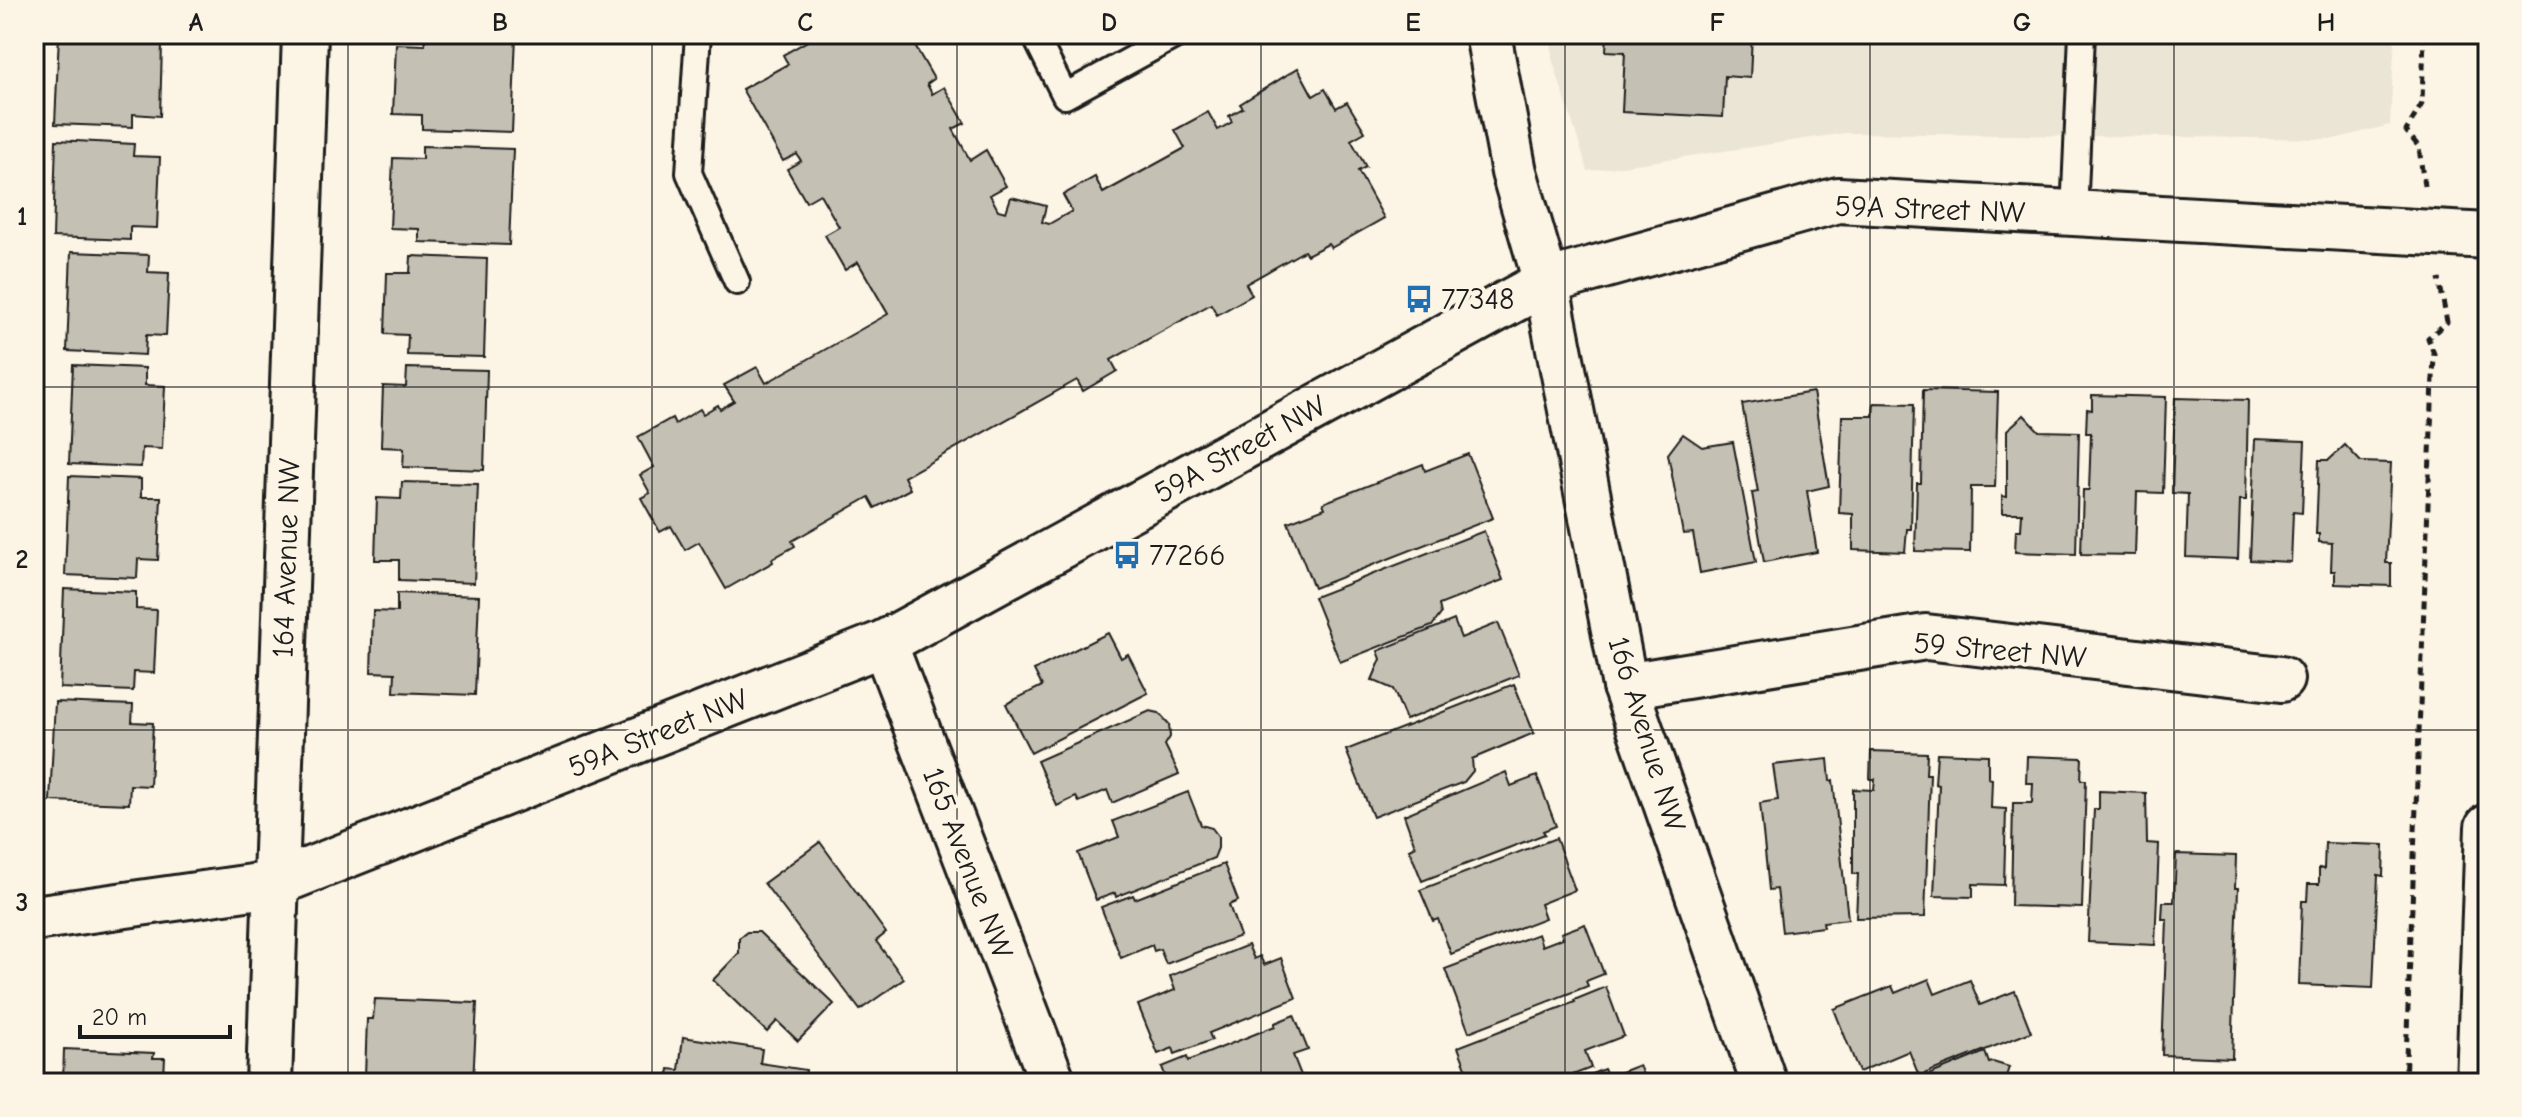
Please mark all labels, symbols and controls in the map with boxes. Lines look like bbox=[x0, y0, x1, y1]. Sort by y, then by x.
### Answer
text: A bbox=[189, 8, 204, 38]
text: B bbox=[492, 8, 508, 38]
text: C bbox=[797, 8, 813, 38]
text: D bbox=[1101, 8, 1117, 38]
text: E bbox=[1405, 8, 1421, 38]
text: F bbox=[1709, 8, 1725, 38]
text: G bbox=[2013, 8, 2031, 38]
text: H bbox=[2317, 8, 2335, 38]
street label: 59A Street NW bbox=[1834, 189, 2026, 230]
text: 1 bbox=[17, 202, 27, 232]
place label: 77348 bbox=[1441, 282, 1515, 317]
bus stop icon: 77348 bbox=[1404, 284, 1434, 314]
street label: 59A Street NW bbox=[1148, 388, 1332, 511]
street label: 164 Avenue NW bbox=[266, 458, 307, 658]
place label: 77266 bbox=[1149, 538, 1226, 573]
bus stop icon: 77266 bbox=[1112, 540, 1142, 570]
text: 2 bbox=[16, 545, 28, 575]
street label: 59 Street NW bbox=[1912, 626, 2088, 675]
street label: 166 Avenue NW bbox=[1600, 633, 1693, 836]
street label: 59A Street NW bbox=[563, 682, 753, 785]
street label: 165 Avenue NW bbox=[915, 763, 1020, 964]
text: 3 bbox=[16, 888, 28, 918]
scale bar bbox=[80, 989, 230, 1039]
text: 20 m bbox=[92, 1003, 147, 1031]

